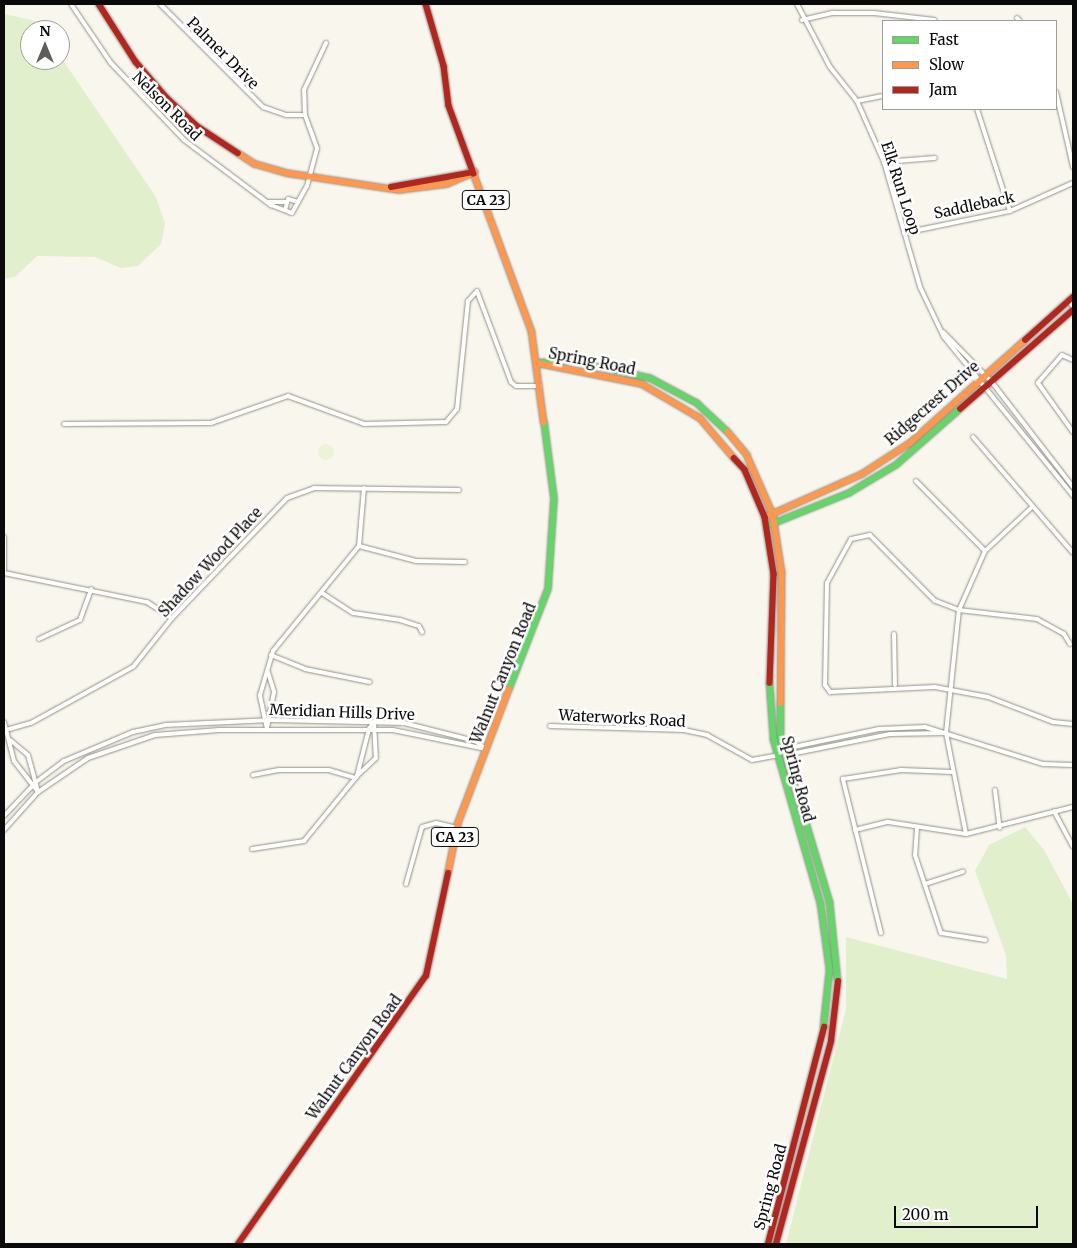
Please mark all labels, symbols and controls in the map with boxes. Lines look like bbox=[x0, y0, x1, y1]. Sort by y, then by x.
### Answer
street label: Palmer Drive bbox=[183, 13, 263, 93]
north arrow bbox=[20, 20, 70, 70]
legend bbox=[882, 20, 1057, 110]
text: N bbox=[39, 22, 51, 40]
text: Fast bbox=[929, 30, 959, 49]
text: Slow bbox=[929, 55, 964, 74]
street label: Nelson Road bbox=[129, 68, 205, 144]
text: Jam bbox=[929, 80, 957, 99]
street label: Elk Run Loop bbox=[877, 139, 925, 237]
road number: CA 23 bbox=[461, 188, 511, 212]
street label: Saddleback bbox=[932, 188, 1016, 222]
street label: Spring Road bbox=[547, 344, 637, 378]
street label: Ridgecrest Drive bbox=[881, 357, 983, 449]
street label: Shadow Wood Place bbox=[154, 503, 266, 621]
street label: Walnut Canyon Road bbox=[467, 600, 539, 746]
street label: Meridian Hills Drive bbox=[269, 700, 415, 724]
street label: Waterworks Road bbox=[558, 706, 686, 730]
street label: Spring Road bbox=[778, 734, 818, 824]
road number: CA 23 bbox=[430, 826, 480, 849]
street label: Walnut Canyon Road bbox=[303, 991, 405, 1123]
street label: Spring Road bbox=[750, 1142, 790, 1232]
scale bar bbox=[897, 1196, 1041, 1228]
text: 200 m bbox=[902, 1205, 949, 1224]

